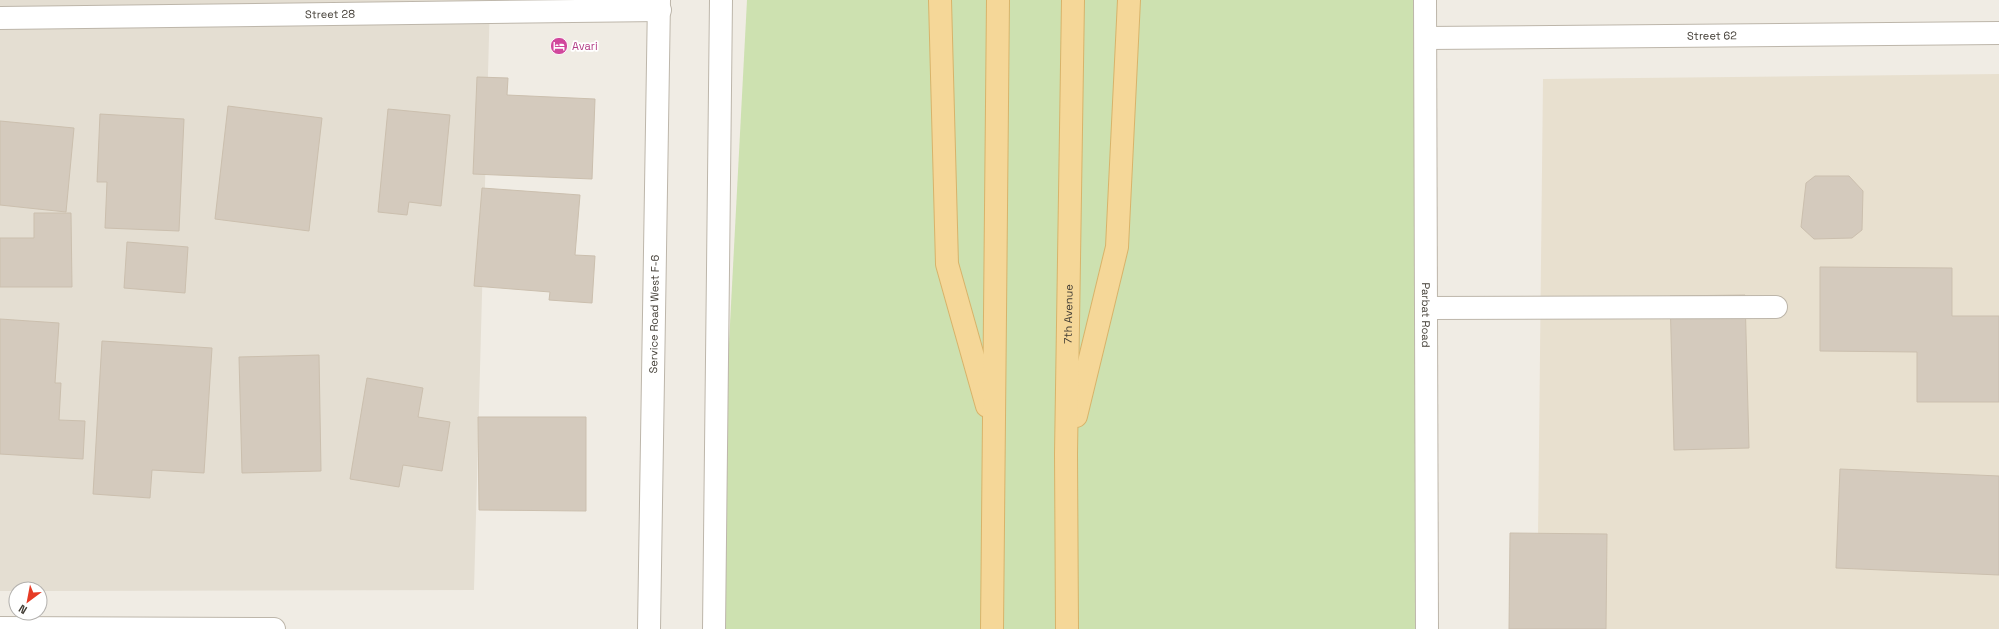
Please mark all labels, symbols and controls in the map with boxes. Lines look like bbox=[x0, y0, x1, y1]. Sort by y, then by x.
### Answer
street label: Street 28 bbox=[305, 7, 355, 21]
street label: Street 62 bbox=[1687, 28, 1737, 43]
hotel icon: Avari bbox=[549, 36, 569, 56]
place label: Avari bbox=[572, 39, 598, 53]
street label: Service Road West F-6 bbox=[646, 254, 662, 374]
street label: Parbat Road bbox=[1419, 282, 1433, 348]
street label: 7th Avenue bbox=[1061, 284, 1076, 344]
north arrow bbox=[8, 581, 48, 621]
text: N bbox=[16, 602, 30, 617]

